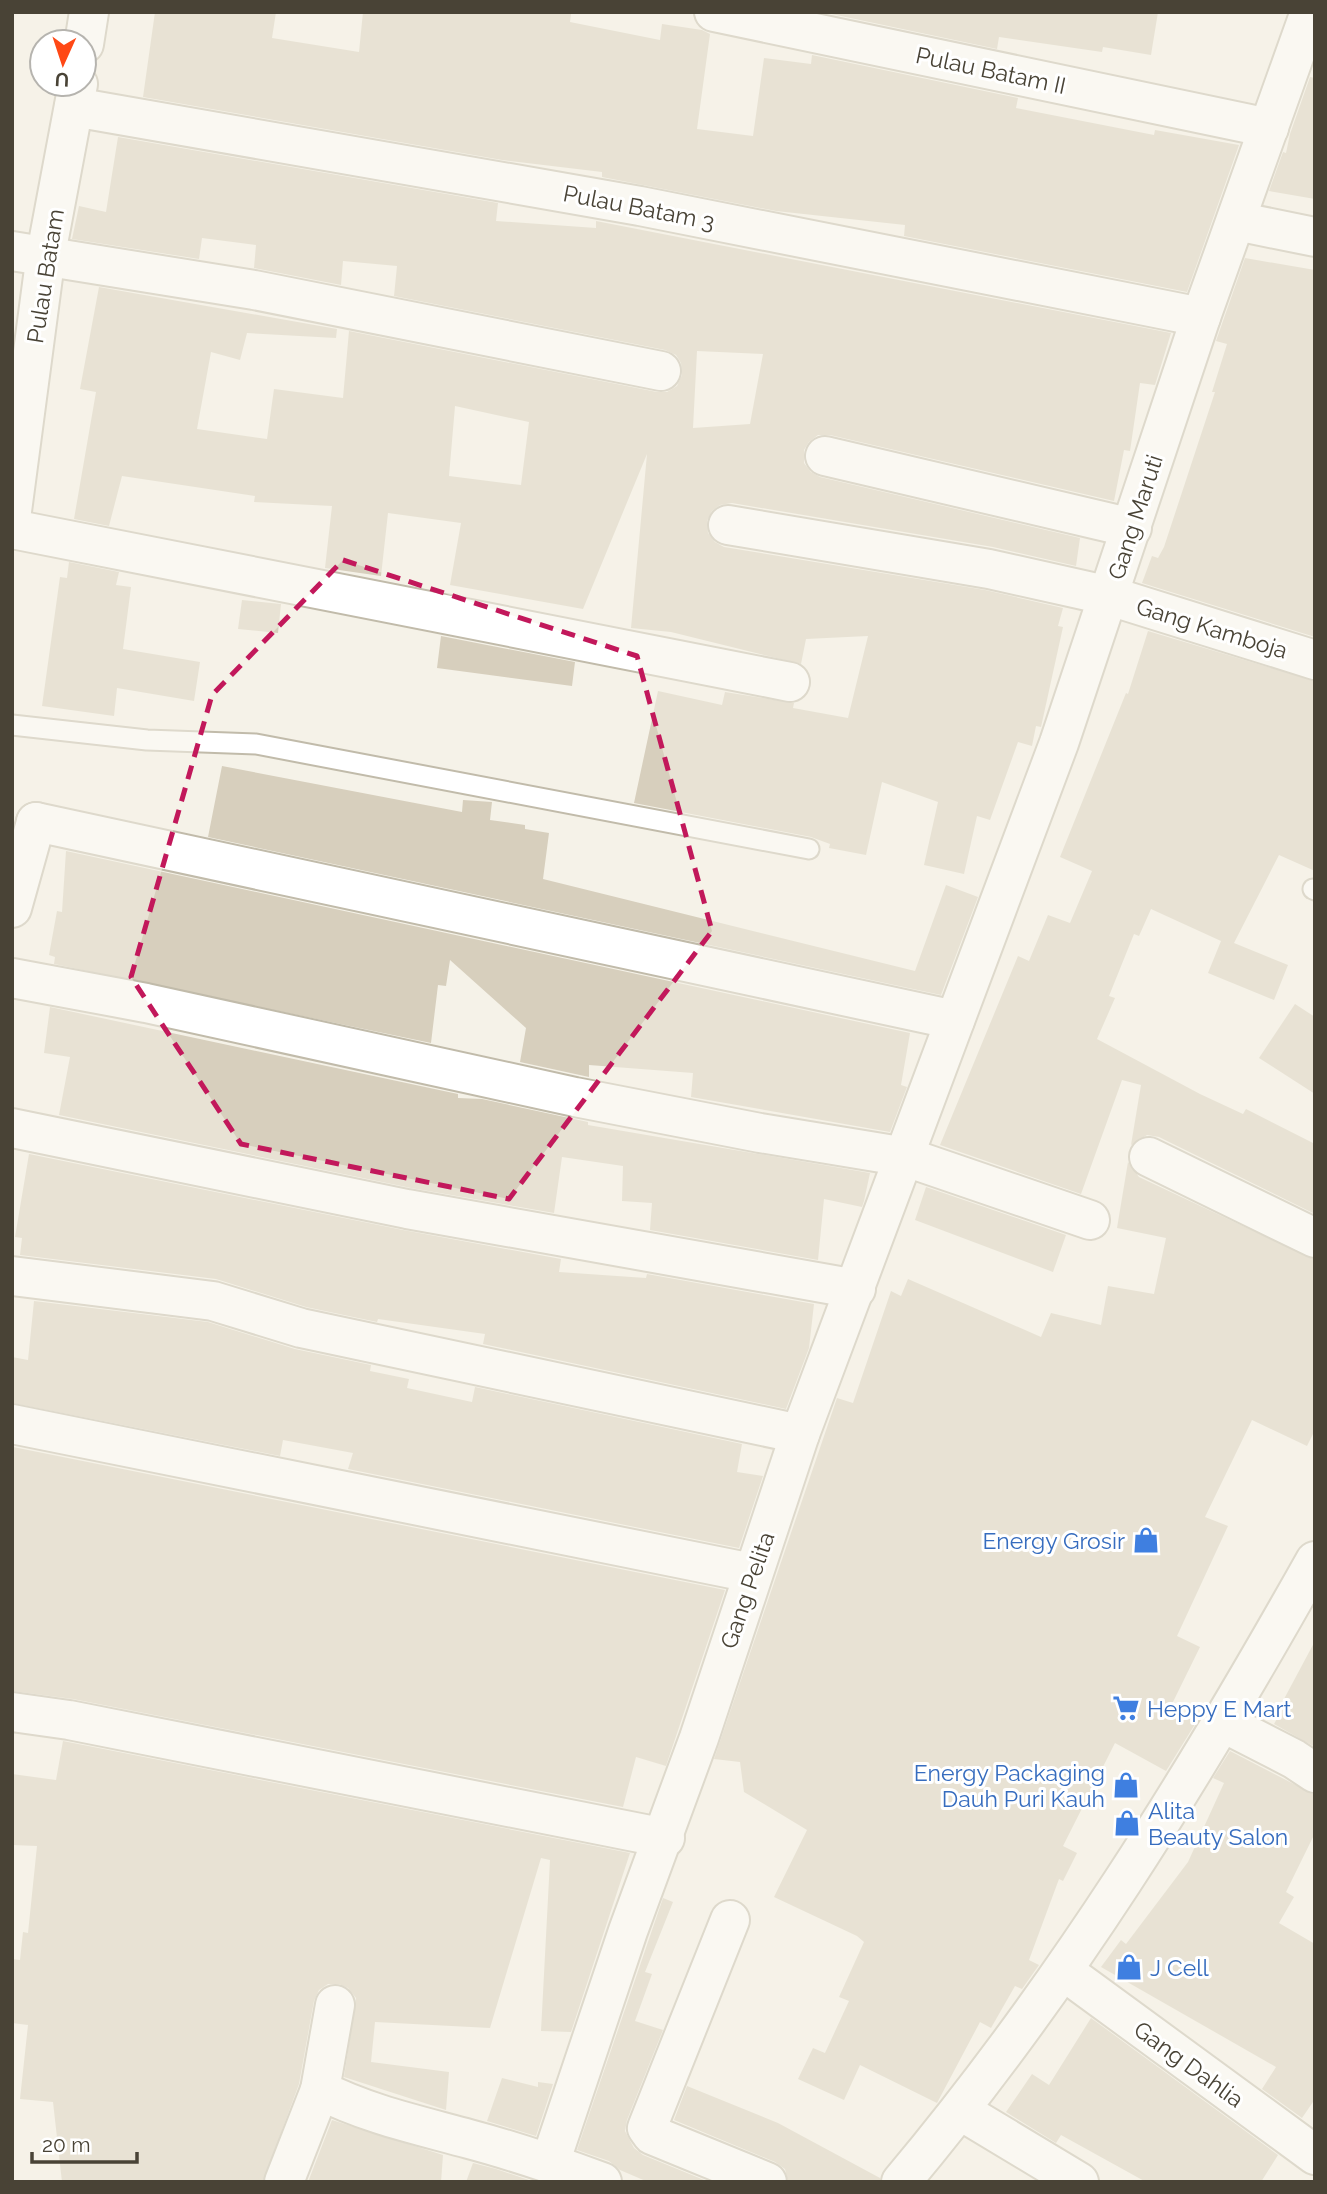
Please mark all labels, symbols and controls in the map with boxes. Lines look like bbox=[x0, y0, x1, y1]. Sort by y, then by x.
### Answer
north arrow bbox=[28, 28, 98, 98]
street label: Pulau Batam II bbox=[914, 41, 1068, 99]
text: U bbox=[54, 69, 70, 91]
street label: Pulau Batam 3 bbox=[561, 179, 717, 235]
street label: Pulau Batam bbox=[21, 207, 69, 345]
street label: Gang Maruti bbox=[1102, 451, 1168, 583]
street label: Gang Kamboja bbox=[1133, 592, 1291, 664]
shop icon: Energy Grosir bbox=[1131, 1525, 1161, 1555]
place label: Energy Grosir bbox=[982, 1527, 1125, 1554]
street label: Gang Pelita bbox=[714, 1528, 780, 1652]
supermarket icon: Heppy E Mart bbox=[1111, 1693, 1141, 1723]
place label: Heppy E Mart bbox=[1147, 1695, 1291, 1722]
place label: Energy Packaging Dauh Puri Kauh bbox=[914, 1759, 1105, 1812]
shop icon: Energy Packaging Dauh Puri Kauh bbox=[1111, 1770, 1141, 1800]
place label: Alita Beauty Salon bbox=[1148, 1797, 1288, 1850]
shop icon: Alita Beauty Salon bbox=[1112, 1808, 1142, 1838]
shop icon: J Cell bbox=[1114, 1952, 1144, 1982]
place label: J Cell bbox=[1150, 1954, 1209, 1981]
street label: Gang Dahlia bbox=[1129, 2015, 1249, 2113]
scale bar bbox=[32, 2120, 136, 2164]
text: 20 m bbox=[42, 2132, 90, 2157]

